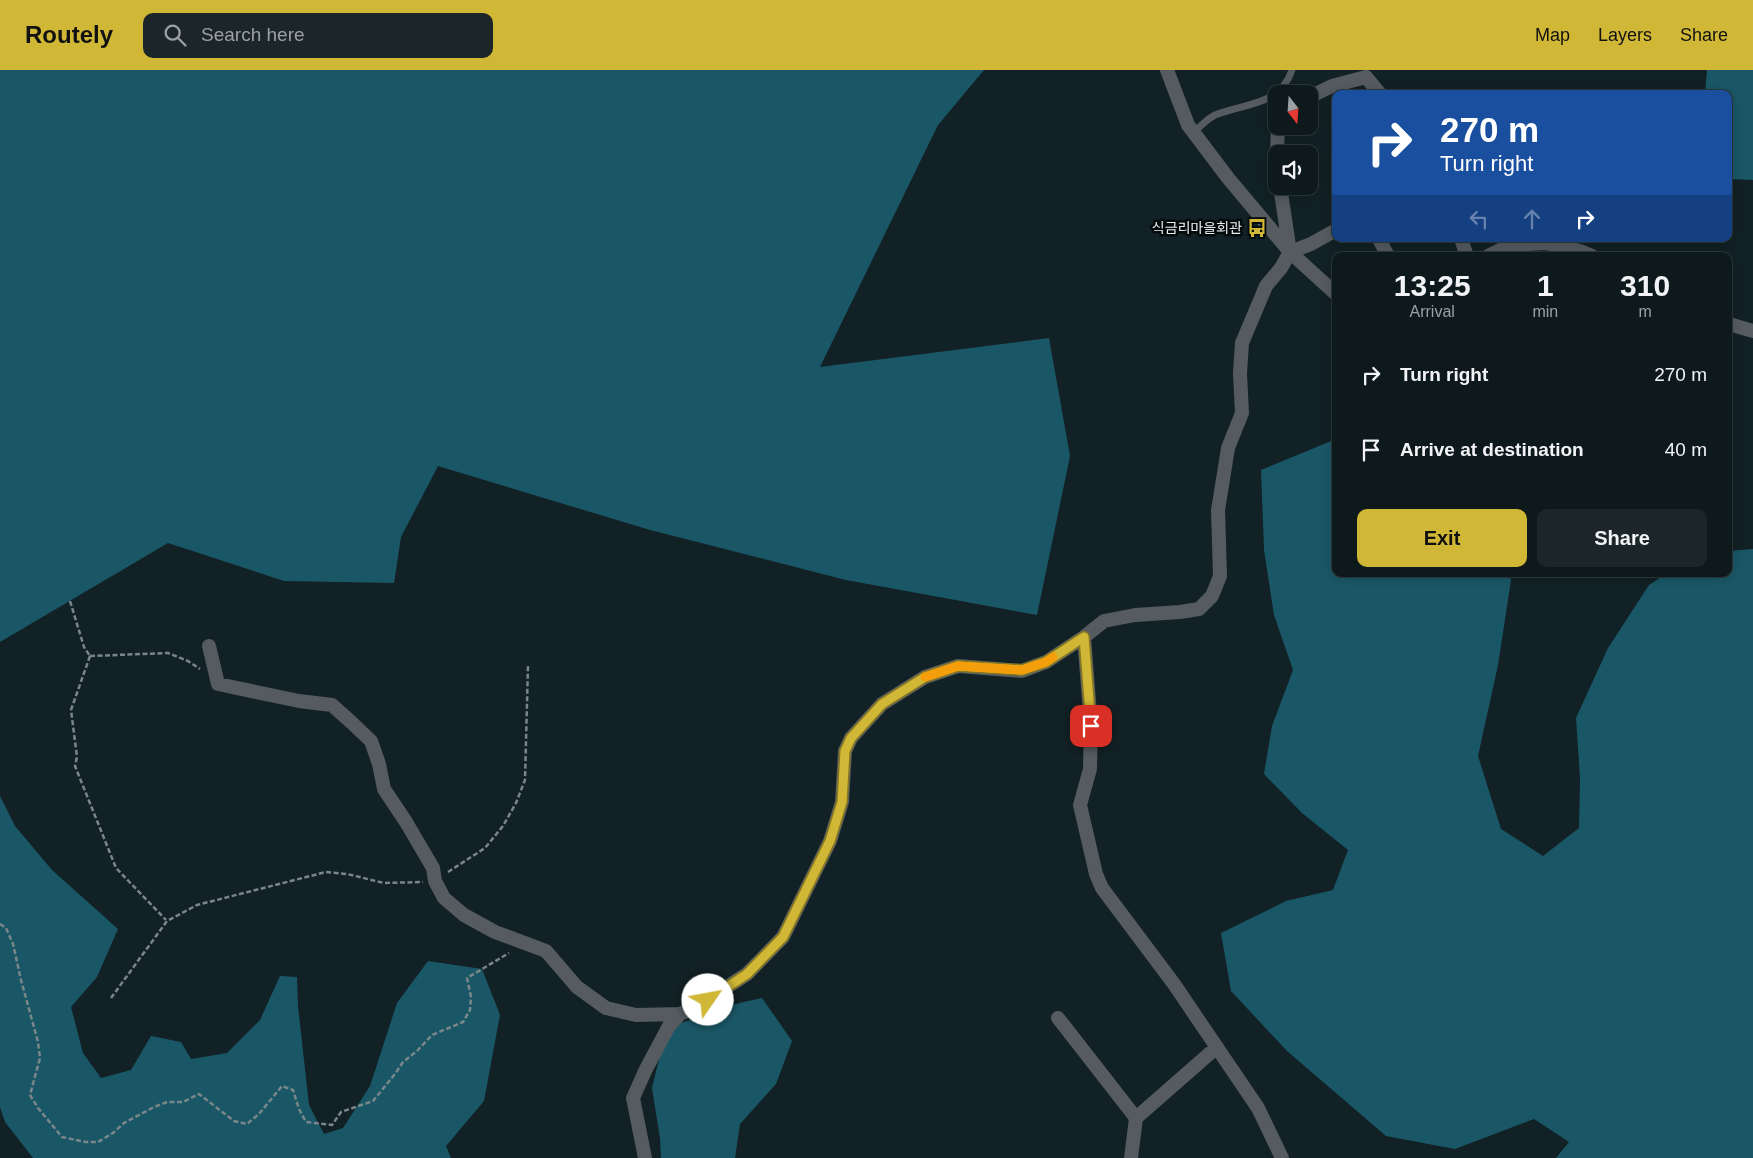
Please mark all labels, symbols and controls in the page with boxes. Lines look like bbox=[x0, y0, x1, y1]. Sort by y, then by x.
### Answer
search box bbox=[143, 13, 493, 58]
text: Routely bbox=[25, 21, 113, 48]
icon: search bbox=[161, 21, 189, 49]
text: Search here bbox=[201, 24, 305, 45]
text: Map bbox=[1535, 25, 1570, 45]
text: Layers bbox=[1598, 25, 1652, 45]
text: Share bbox=[1680, 25, 1728, 45]
north arrow bbox=[1268, 85, 1318, 135]
map controls bbox=[1268, 85, 1318, 195]
icon: right bbox=[1357, 110, 1422, 175]
text: 270 m bbox=[1440, 110, 1539, 149]
button: sound bbox=[1268, 145, 1318, 195]
text: Turn right bbox=[1440, 151, 1533, 176]
icon: left bbox=[1465, 205, 1493, 233]
icon: ahead bbox=[1518, 205, 1546, 233]
icon: right bbox=[1571, 205, 1599, 233]
bus stop icon: 식금리마을회관 bbox=[1246, 217, 1268, 239]
place label: 식금리마을회관 bbox=[1152, 220, 1242, 236]
text: 13:25 bbox=[1394, 269, 1471, 302]
text: 1 bbox=[1537, 269, 1554, 302]
text: 310 bbox=[1620, 269, 1670, 302]
text: Arrival bbox=[1410, 303, 1455, 320]
text: min bbox=[1532, 303, 1558, 320]
text: m bbox=[1638, 303, 1652, 320]
icon: right bbox=[1357, 361, 1385, 389]
text: Turn right bbox=[1400, 364, 1488, 385]
text: 270 m bbox=[1654, 364, 1707, 385]
icon: arrive bbox=[1357, 436, 1385, 464]
text: Arrive at destination bbox=[1400, 439, 1584, 460]
text: 40 m bbox=[1665, 439, 1707, 460]
button: Exit bbox=[1357, 509, 1527, 567]
button: Share bbox=[1537, 509, 1707, 567]
pin bbox=[1070, 705, 1112, 747]
icon: arrive bbox=[1077, 712, 1105, 740]
position arrow bbox=[681, 973, 733, 1025]

